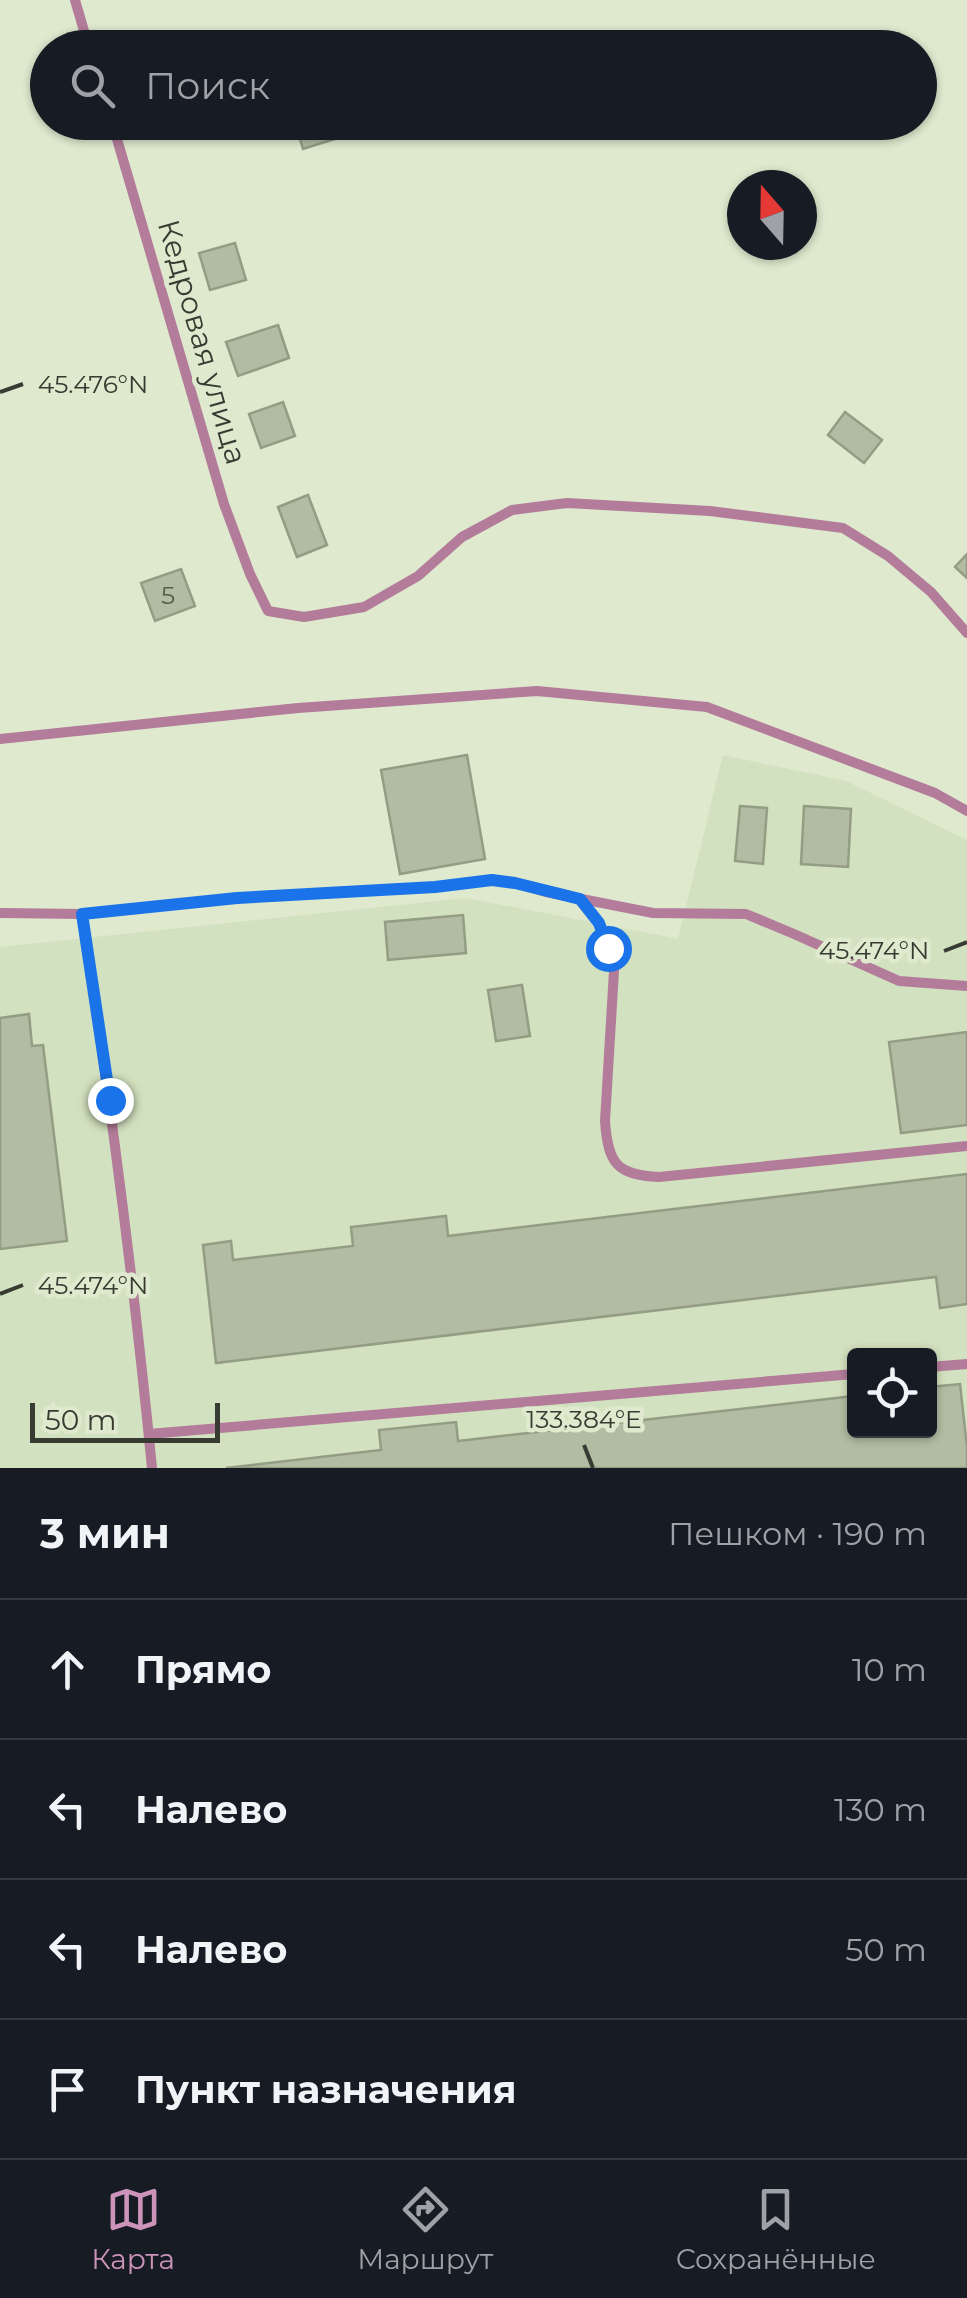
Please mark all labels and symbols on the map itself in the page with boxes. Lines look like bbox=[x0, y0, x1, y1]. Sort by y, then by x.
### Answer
north arrow bbox=[727, 170, 817, 260]
street label: Кедровая улица bbox=[150, 215, 255, 469]
text: 45.476°N bbox=[38, 369, 148, 399]
house number: 5 bbox=[161, 580, 175, 610]
route start bbox=[586, 926, 632, 972]
text: 45.474°N bbox=[819, 935, 929, 965]
route end bbox=[88, 1078, 134, 1124]
text: 45.474°N bbox=[38, 1270, 148, 1300]
scale bar bbox=[30, 1398, 220, 1442]
text: 133.384°E bbox=[526, 1404, 642, 1434]

